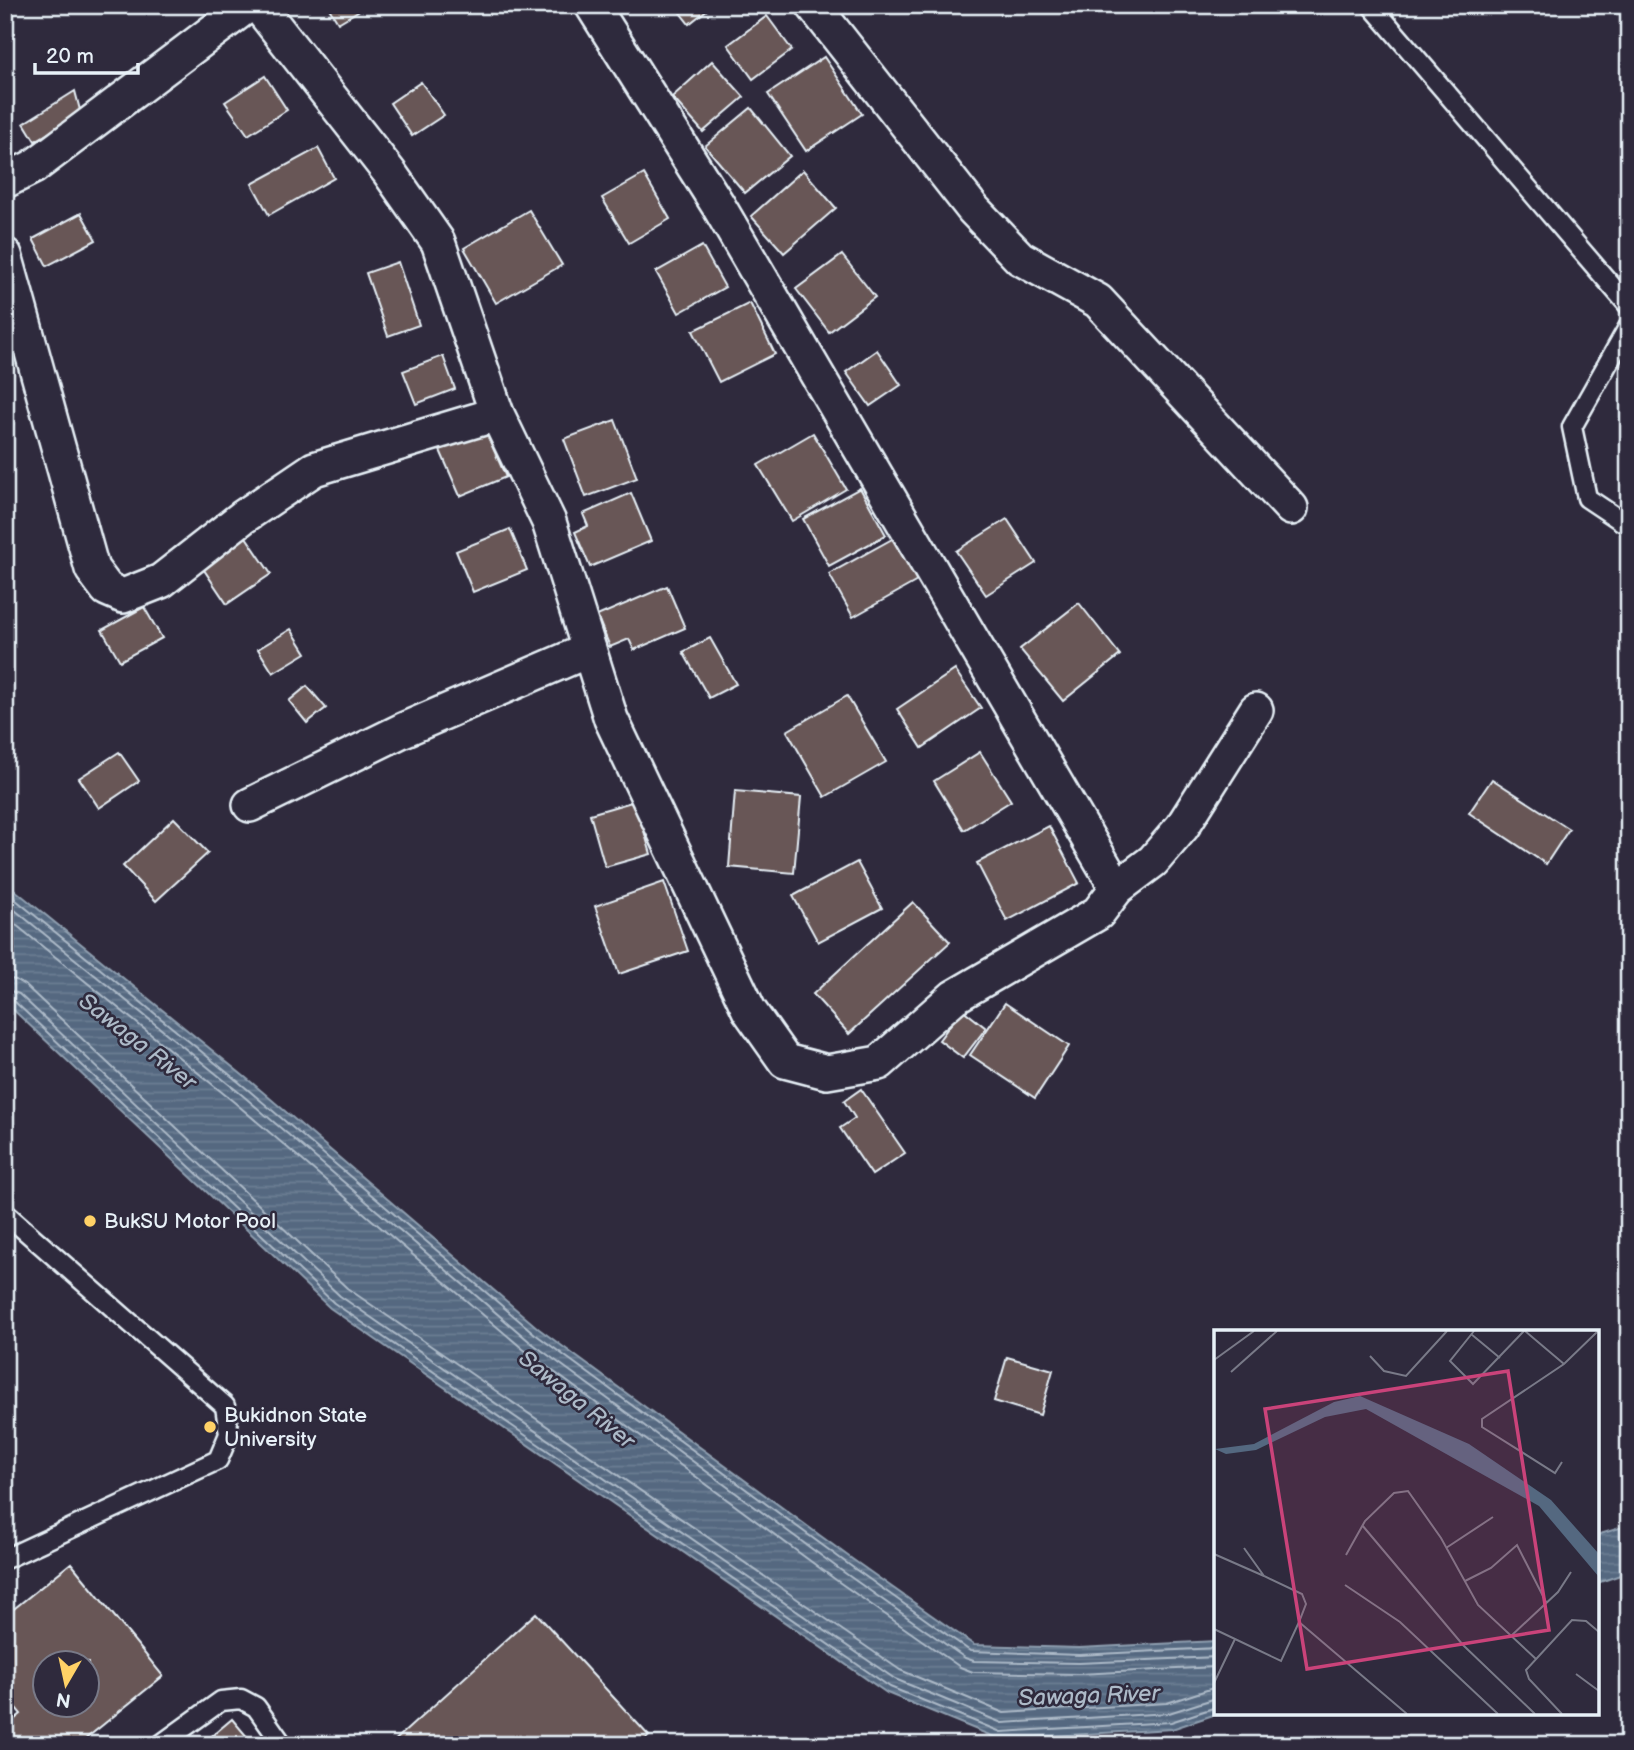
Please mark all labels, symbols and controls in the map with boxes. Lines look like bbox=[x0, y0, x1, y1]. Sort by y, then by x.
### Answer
scale bar bbox=[35, 32, 138, 76]
text: 20 m bbox=[46, 44, 94, 69]
water label: Sawaga River bbox=[73, 987, 203, 1097]
place label: BukSU Motor Pool bbox=[104, 1209, 276, 1234]
marker: BukSU Motor Pool bbox=[82, 1213, 98, 1229]
inset map bbox=[1214, 1330, 1599, 1715]
water label: Sawaga River bbox=[513, 1344, 642, 1456]
place label: Bukidnon State University bbox=[224, 1403, 367, 1452]
marker: Bukidnon State University bbox=[202, 1419, 218, 1435]
north arrow bbox=[32, 1648, 102, 1718]
water label: Sawaga River bbox=[1018, 1679, 1162, 1712]
text: N bbox=[55, 1687, 72, 1712]

